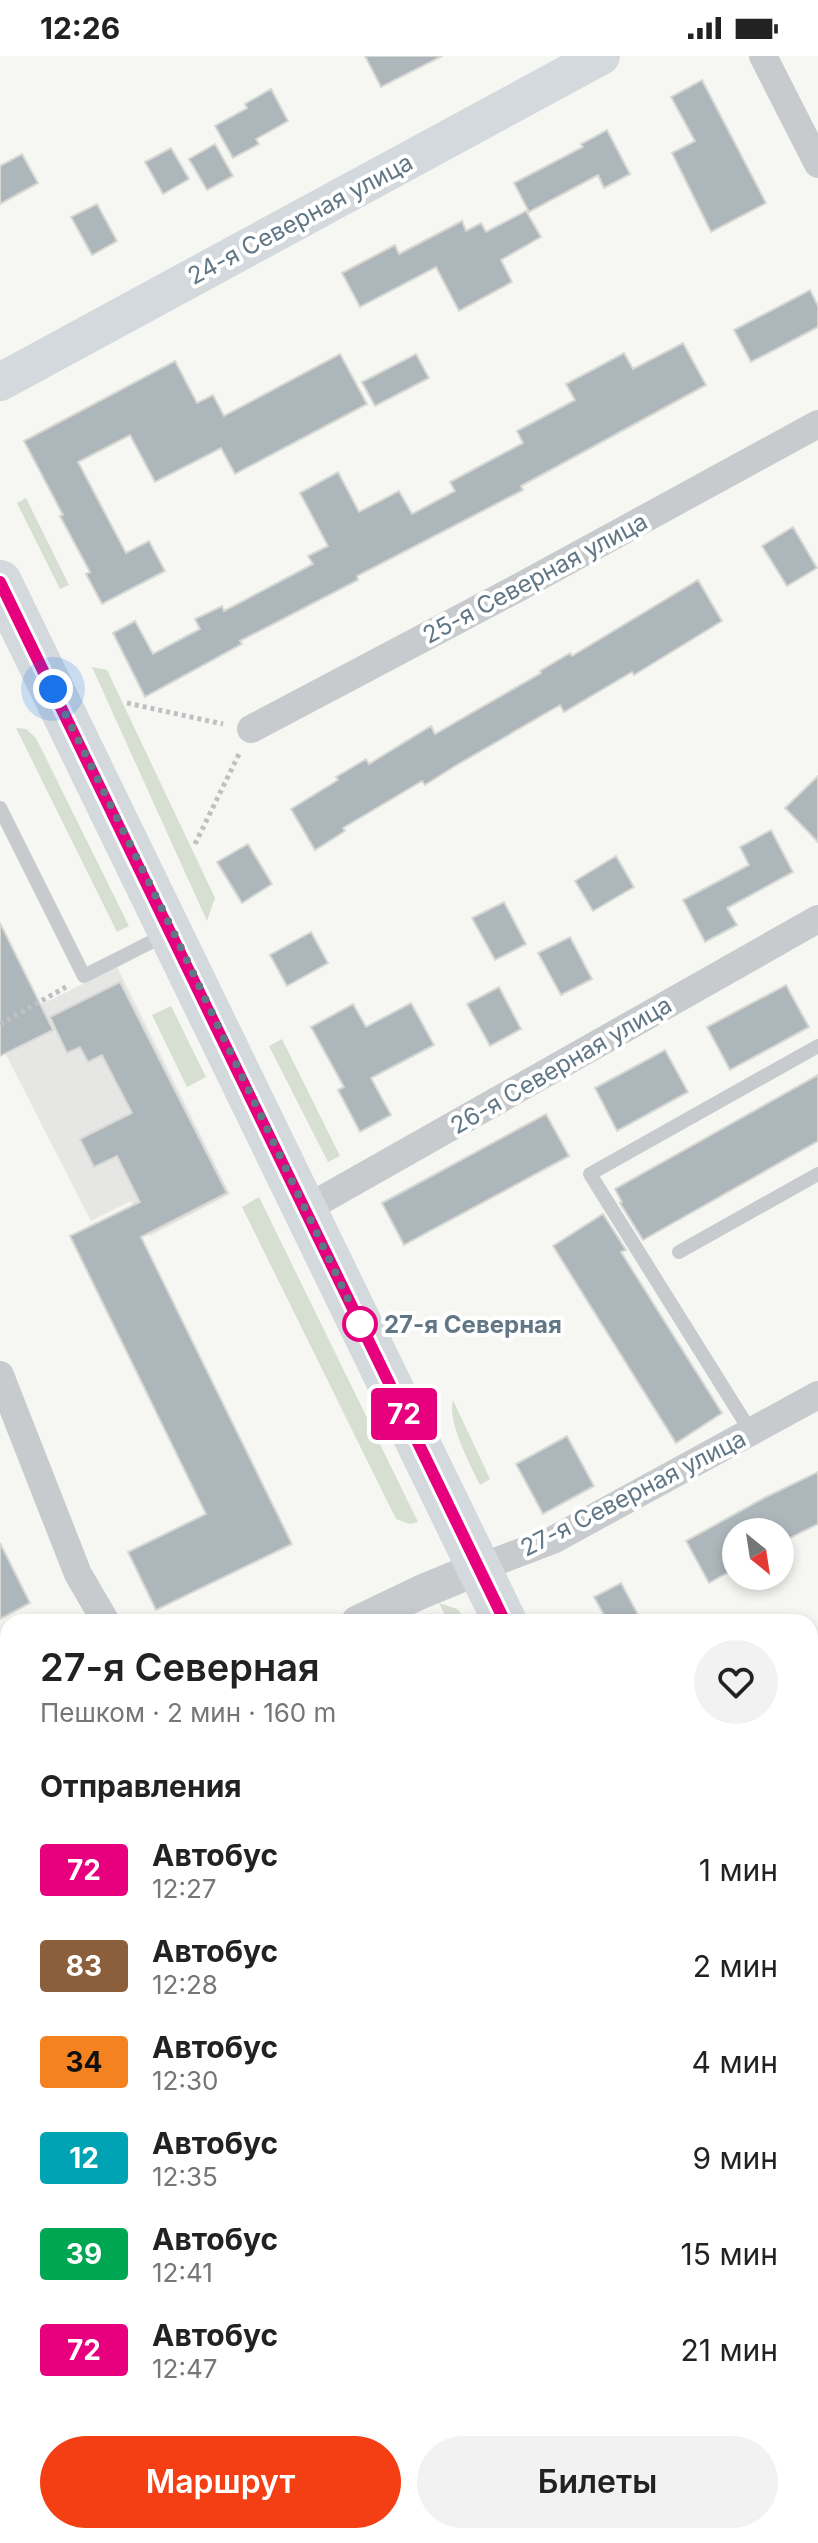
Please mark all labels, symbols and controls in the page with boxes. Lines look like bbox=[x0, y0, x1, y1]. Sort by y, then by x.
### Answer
text: 12:26 bbox=[40, 10, 120, 46]
street label: 24-я Северная улица bbox=[183, 147, 417, 291]
street label: 25-я Северная улица bbox=[418, 507, 652, 649]
your location bbox=[33, 669, 73, 709]
street label: 26-я Северная улица bbox=[445, 990, 677, 1140]
marker: 27-я Северная bbox=[343, 1307, 377, 1341]
place label: 27-я Северная bbox=[384, 1310, 562, 1339]
line badge: 72 bbox=[368, 1388, 440, 1440]
text: 72 bbox=[387, 1397, 421, 1431]
street label: 27-я Северная улица bbox=[515, 1424, 751, 1562]
north arrow bbox=[722, 1518, 794, 1590]
map controls bbox=[722, 1518, 794, 1590]
button: heart bbox=[694, 1640, 778, 1724]
text: 27-я Северная bbox=[40, 1644, 320, 1690]
text: Пешком · 2 мин · 160 m bbox=[40, 1697, 336, 1728]
text: Отправления bbox=[40, 1768, 242, 1804]
text: Автобус bbox=[152, 1837, 278, 1873]
text: 1 мин bbox=[699, 1852, 778, 1888]
text: 72 bbox=[67, 1853, 101, 1887]
text: 12:27 bbox=[152, 1873, 217, 1904]
text: Автобус bbox=[152, 1933, 278, 1969]
text: 2 мин bbox=[693, 1948, 778, 1984]
text: 83 bbox=[66, 1949, 102, 1983]
text: 12:28 bbox=[152, 1969, 218, 2000]
text: Автобус bbox=[152, 2029, 278, 2065]
text: 4 мин bbox=[692, 2044, 778, 2080]
text: 34 bbox=[65, 2045, 103, 2079]
text: 12:30 bbox=[152, 2065, 218, 2096]
text: Автобус bbox=[152, 2125, 278, 2161]
text: 9 мин bbox=[692, 2140, 778, 2176]
text: 12 bbox=[69, 2141, 99, 2175]
text: 12:35 bbox=[152, 2161, 218, 2192]
text: Автобус bbox=[152, 2221, 278, 2257]
text: 15 мин bbox=[681, 2236, 778, 2272]
text: 39 bbox=[66, 2237, 102, 2271]
text: 12:41 bbox=[152, 2257, 213, 2288]
text: Автобус bbox=[152, 2317, 278, 2353]
text: 21 мин bbox=[680, 2332, 778, 2368]
text: 72 bbox=[67, 2333, 101, 2367]
text: 12:47 bbox=[152, 2353, 217, 2384]
button: Маршрут bbox=[40, 2436, 401, 2528]
button: Билеты bbox=[417, 2436, 778, 2528]

